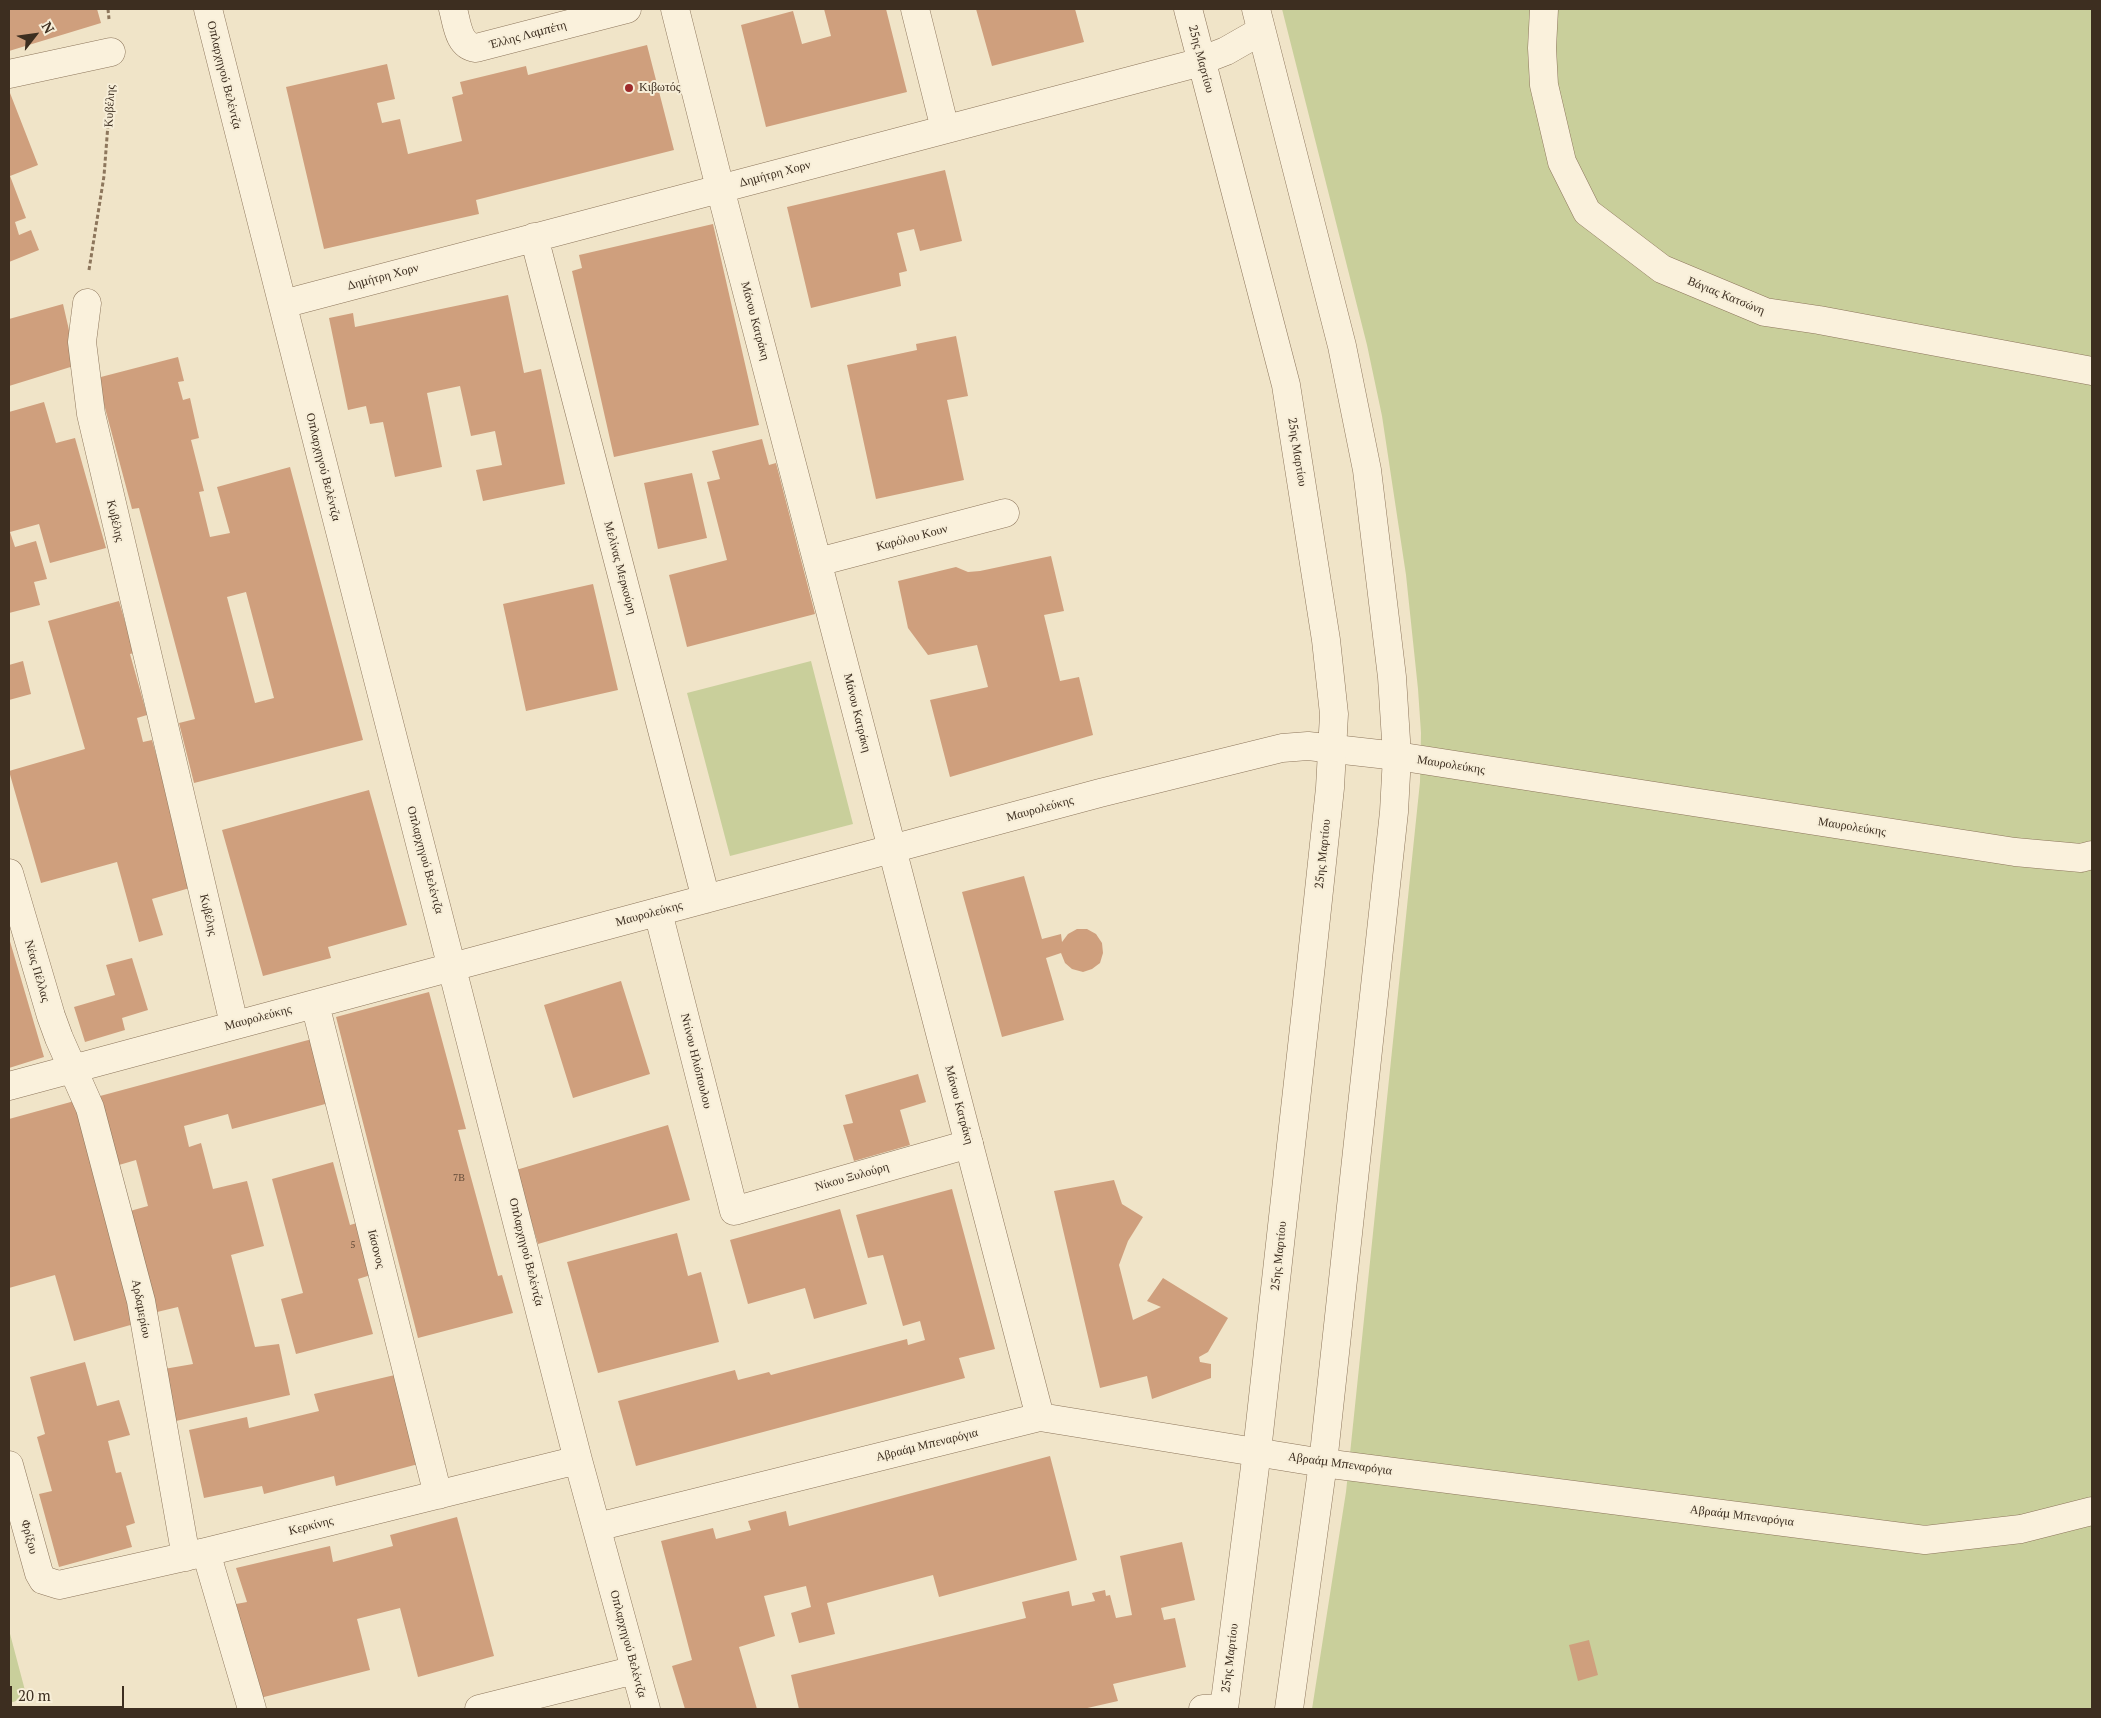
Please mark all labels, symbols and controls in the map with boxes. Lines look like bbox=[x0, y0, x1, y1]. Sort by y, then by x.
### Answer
north arrow bbox=[10, 10, 60, 60]
text: N bbox=[38, 18, 59, 37]
street label: Έλλης Λαμπέτη bbox=[488, 18, 568, 52]
street label: Οπλαρχηγού Βελέντζα bbox=[204, 19, 244, 131]
street label: 25ης Μαρτίου bbox=[1185, 23, 1217, 95]
place label: Κιβωτός bbox=[639, 81, 680, 95]
marker: Κιβωτός bbox=[623, 82, 635, 94]
street label: Κυβέλης bbox=[102, 84, 118, 128]
street label: Δημήτρη Χορν bbox=[738, 158, 812, 190]
street label: Δημήτρη Χορν bbox=[346, 261, 420, 293]
street label: Βάγιας Κατσώνη bbox=[1685, 274, 1767, 318]
street label: Μάνου Κατράκη bbox=[738, 280, 772, 362]
street label: Οπλαρχηγού Βελέντζα bbox=[303, 411, 343, 523]
street label: 25ης Μαρτίου bbox=[1284, 416, 1310, 488]
street label: Κυβέλης bbox=[103, 499, 127, 543]
street label: Μελίνας Μερκούρη bbox=[601, 520, 639, 616]
street label: Καρόλου Κουν bbox=[875, 522, 949, 554]
street label: Μάνου Κατράκη bbox=[840, 672, 874, 754]
street label: Μαυρολεύκης bbox=[1416, 753, 1486, 777]
street label: Μαυρολεύκης bbox=[1005, 793, 1075, 825]
street label: Οπλαρχηγού Βελέντζα bbox=[404, 805, 446, 915]
street label: Μαυρολεύκης bbox=[1817, 815, 1887, 839]
street label: 25ης Μαρτίου bbox=[1312, 819, 1334, 889]
street label: Κυβέλης bbox=[196, 893, 220, 937]
street label: Μαυρολεύκης bbox=[614, 898, 684, 930]
street label: Νέας Πέλλας bbox=[21, 938, 53, 1004]
street label: Μαυρολεύκης bbox=[223, 1002, 293, 1034]
street label: Ντίνου Ηλιόπουλου bbox=[677, 1012, 715, 1110]
street label: Μάνου Κατράκη bbox=[942, 1064, 976, 1146]
street label: Νίκου Ξυλούρη bbox=[813, 1160, 891, 1194]
house number: 7Β bbox=[453, 1172, 465, 1184]
street label: Οπλαρχηγού Βελέντζα bbox=[506, 1196, 546, 1308]
street label: 25ης Μαρτίου bbox=[1268, 1221, 1290, 1291]
street label: Ιάσoνος bbox=[364, 1228, 388, 1270]
house number: 5 bbox=[350, 1239, 356, 1251]
street label: Αρδαμερίου bbox=[128, 1278, 154, 1340]
street label: Αβραάμ Μπεναρόγια bbox=[874, 1425, 980, 1465]
street label: Αβραάμ Μπεναρόγια bbox=[1287, 1450, 1393, 1478]
street label: Αβραάμ Μπεναρόγια bbox=[1689, 1502, 1795, 1530]
street label: Κερκίνης bbox=[287, 1514, 335, 1538]
street label: Φρίξου bbox=[18, 1518, 40, 1556]
street label: Οπλαρχηγού Βελέντζα bbox=[607, 1589, 649, 1699]
street label: 25ης Μαρτίου bbox=[1219, 1623, 1241, 1693]
scale bar bbox=[12, 1676, 126, 1708]
text: 20 m bbox=[18, 1685, 51, 1705]

